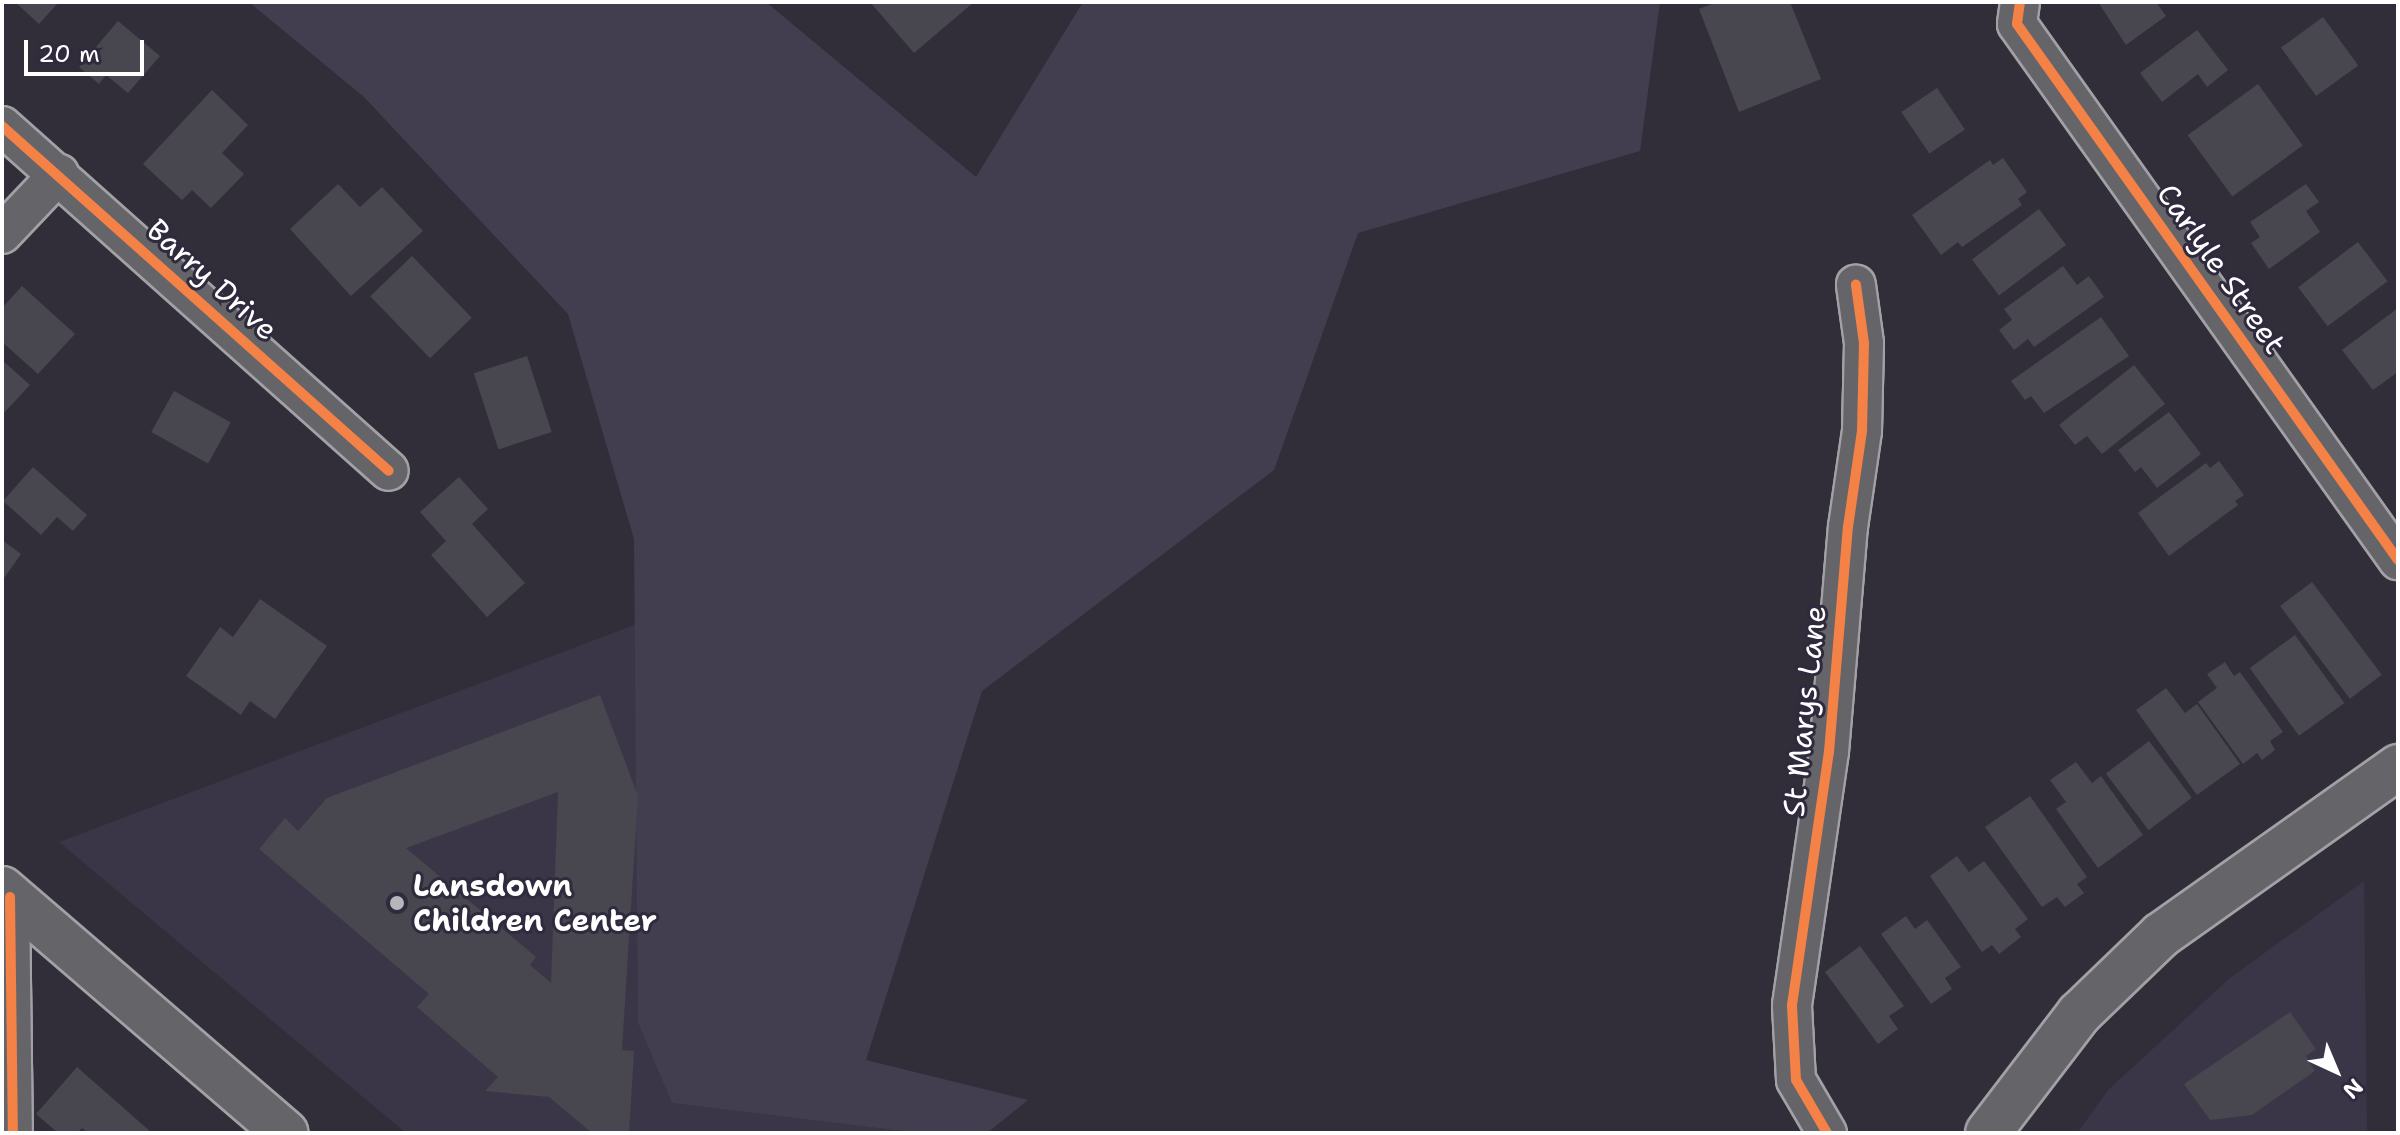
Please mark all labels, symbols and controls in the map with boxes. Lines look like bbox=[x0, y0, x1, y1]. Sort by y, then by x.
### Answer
scale bar bbox=[28, 24, 148, 74]
text: 20 m bbox=[38, 38, 100, 70]
street label: Carlyle Street bbox=[2149, 177, 2293, 361]
street label: Barry Drive bbox=[139, 212, 285, 348]
street label: St Marys Lane bbox=[1776, 604, 1834, 818]
place label: Lansdown Children Center bbox=[413, 868, 657, 938]
marker: Lansdown Children Center bbox=[388, 894, 406, 912]
north arrow bbox=[2296, 1031, 2376, 1111]
text: N bbox=[2337, 1072, 2369, 1105]

